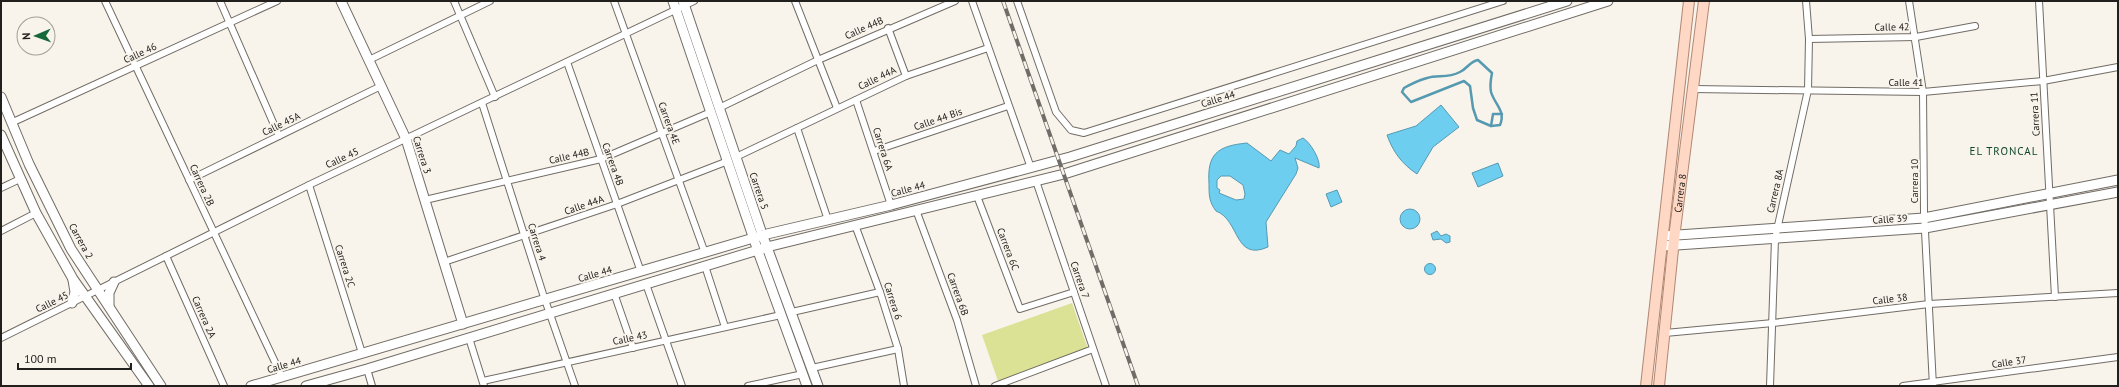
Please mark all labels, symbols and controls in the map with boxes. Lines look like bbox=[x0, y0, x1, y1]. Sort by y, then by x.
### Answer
street label: Calle 44B bbox=[843, 14, 885, 42]
north arrow bbox=[16, 16, 56, 56]
street label: Calle 42 bbox=[1874, 20, 1910, 34]
text: N bbox=[19, 32, 33, 40]
street label: Calle 46 bbox=[121, 40, 159, 66]
street label: Calle 44A bbox=[856, 63, 898, 93]
street label: Calle 41 bbox=[1889, 76, 1924, 89]
street label: Calle 44 bbox=[1199, 88, 1237, 110]
street label: Carrera 11 bbox=[2027, 92, 2043, 136]
street label: Carrera 4E bbox=[655, 100, 683, 146]
street label: Calle 44 Bis bbox=[912, 105, 964, 133]
street label: Calle 45A bbox=[260, 109, 302, 139]
street label: Carrera 6A bbox=[870, 126, 896, 172]
street label: Carrera 3 bbox=[410, 135, 434, 175]
street label: Carrera 4B bbox=[599, 141, 627, 187]
district label: EL TRONCAL bbox=[1970, 144, 2038, 158]
street label: Calle 45 bbox=[323, 145, 361, 171]
street label: Calle 44B bbox=[548, 145, 591, 167]
street label: Carrera 10 bbox=[1908, 158, 1921, 203]
street label: Carrera 2B bbox=[187, 162, 217, 208]
street label: Carrera 8A bbox=[1764, 168, 1786, 214]
street label: Carrera 5 bbox=[747, 171, 771, 211]
street label: Carrera 8 bbox=[1671, 173, 1689, 213]
street label: Calle 44 bbox=[889, 178, 927, 200]
street label: Calle 44A bbox=[563, 192, 606, 218]
street label: Calle 39 bbox=[1872, 211, 1908, 227]
street label: Carrera 2 bbox=[66, 221, 96, 261]
street label: Carrera 4 bbox=[525, 222, 549, 263]
street label: Carrera 6C bbox=[994, 226, 1022, 272]
street label: Carrera 2C bbox=[332, 243, 358, 289]
street label: Carrera 7 bbox=[1068, 260, 1092, 300]
street label: Calle 44 bbox=[576, 263, 614, 285]
street label: Carrera 6B bbox=[944, 271, 972, 317]
street label: Carrera 6 bbox=[881, 281, 905, 321]
street label: Calle 45 bbox=[33, 288, 71, 316]
street label: Calle 38 bbox=[1872, 290, 1908, 308]
street label: Carrera 2A bbox=[189, 294, 219, 340]
street label: Calle 43 bbox=[612, 328, 648, 348]
scale bar bbox=[18, 345, 131, 371]
text: 100 m bbox=[24, 351, 57, 366]
street label: Calle 37 bbox=[1991, 353, 2027, 371]
street label: Calle 44 bbox=[265, 354, 303, 376]

